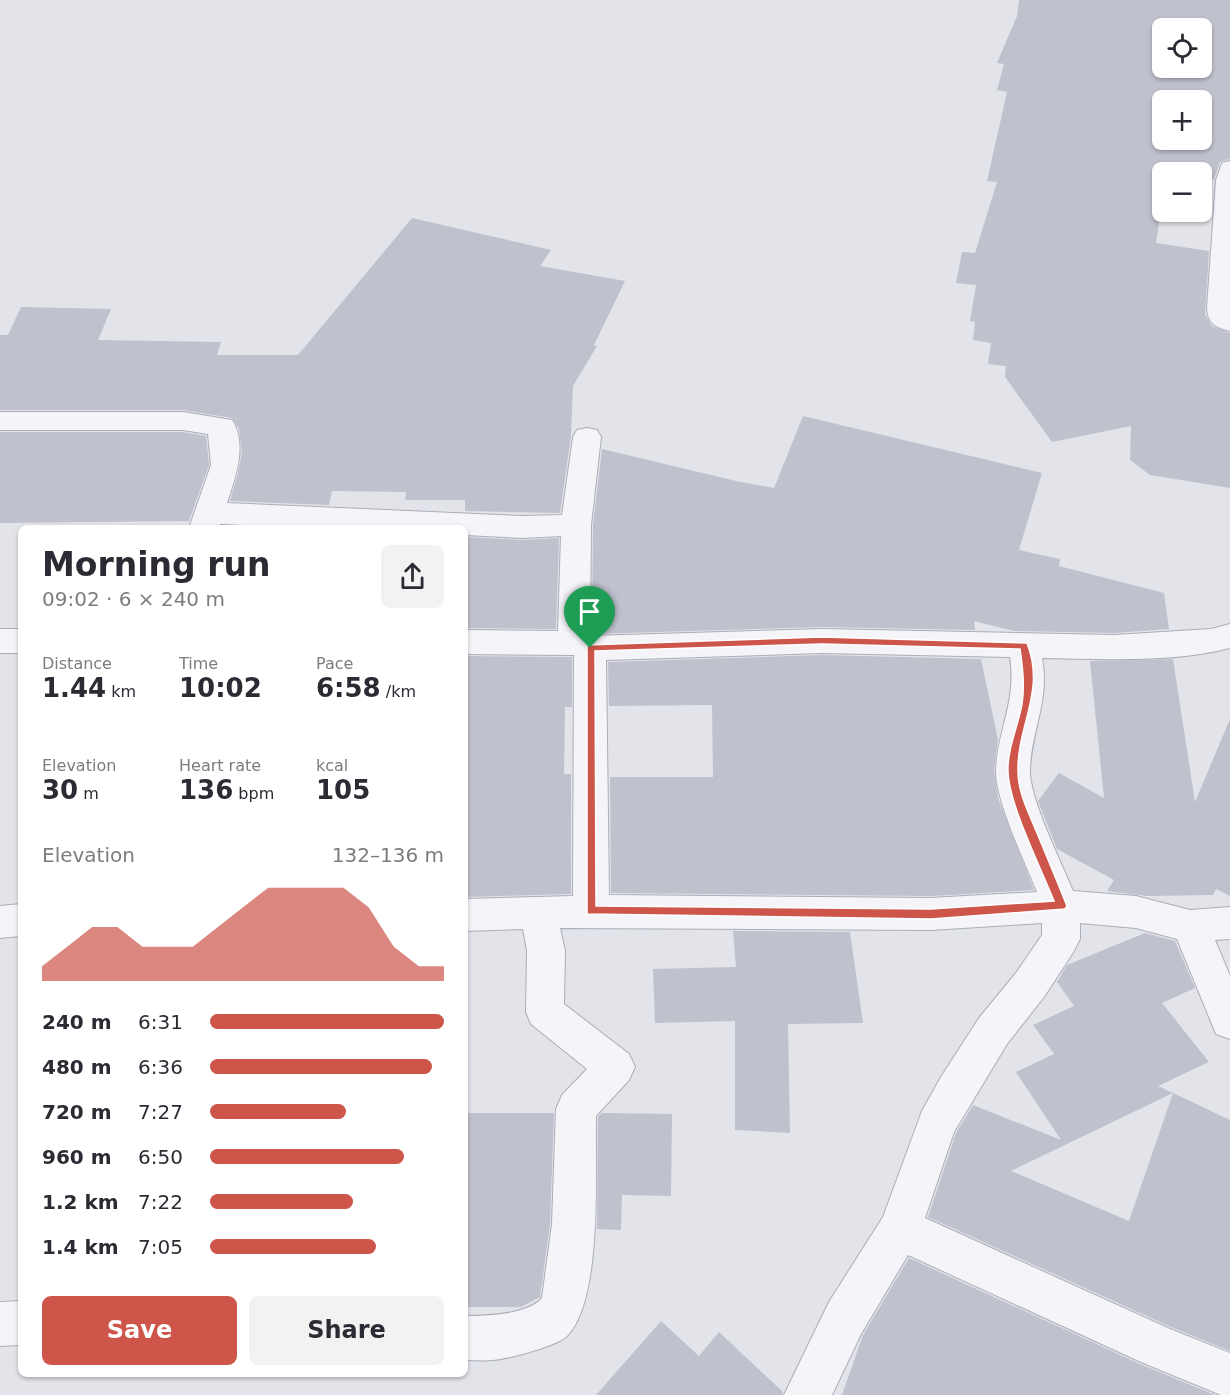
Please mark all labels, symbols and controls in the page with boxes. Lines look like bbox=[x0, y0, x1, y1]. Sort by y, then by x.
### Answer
map controls bbox=[1152, 18, 1212, 222]
button: locate bbox=[1152, 18, 1212, 78]
button: + bbox=[1152, 90, 1212, 150]
button: − bbox=[1152, 162, 1212, 222]
text: Morning run bbox=[42, 545, 270, 584]
button: share bbox=[381, 545, 444, 608]
pin bbox=[564, 586, 615, 648]
text: 09:02 · 6 × 240 m bbox=[42, 587, 225, 611]
icon: arrive bbox=[573, 595, 606, 628]
text: Distance bbox=[42, 654, 112, 673]
text: Time bbox=[179, 654, 218, 673]
text: Pace bbox=[316, 654, 353, 673]
text: 1.44 bbox=[42, 673, 106, 703]
text: 10:02 bbox=[179, 673, 262, 703]
text: 6:58 bbox=[316, 673, 381, 703]
text: km bbox=[106, 682, 136, 701]
text: /km bbox=[381, 682, 416, 701]
text: Elevation bbox=[42, 756, 116, 775]
text: Heart rate bbox=[179, 756, 261, 775]
text: kcal bbox=[316, 756, 348, 775]
text: 30 bbox=[42, 775, 78, 805]
text: 136 bbox=[179, 775, 233, 805]
text: 105 bbox=[316, 775, 370, 805]
text: m bbox=[78, 784, 99, 803]
text: bpm bbox=[233, 784, 274, 803]
text: Elevation bbox=[42, 843, 135, 867]
text: 132–136 m bbox=[332, 843, 444, 867]
text: 240 m bbox=[42, 1010, 112, 1034]
text: 6:31 bbox=[138, 1010, 183, 1034]
text: 480 m bbox=[42, 1055, 112, 1079]
text: 6:36 bbox=[138, 1055, 183, 1079]
text: 720 m bbox=[42, 1100, 112, 1124]
text: 7:27 bbox=[138, 1100, 183, 1124]
text: 960 m bbox=[42, 1145, 112, 1169]
text: 6:50 bbox=[138, 1145, 183, 1169]
text: 1.2 km bbox=[42, 1190, 119, 1214]
text: 7:22 bbox=[138, 1190, 183, 1214]
text: 1.4 km bbox=[42, 1235, 119, 1259]
text: 7:05 bbox=[138, 1235, 183, 1259]
button: Save bbox=[42, 1296, 237, 1365]
button: Share bbox=[249, 1296, 444, 1365]

